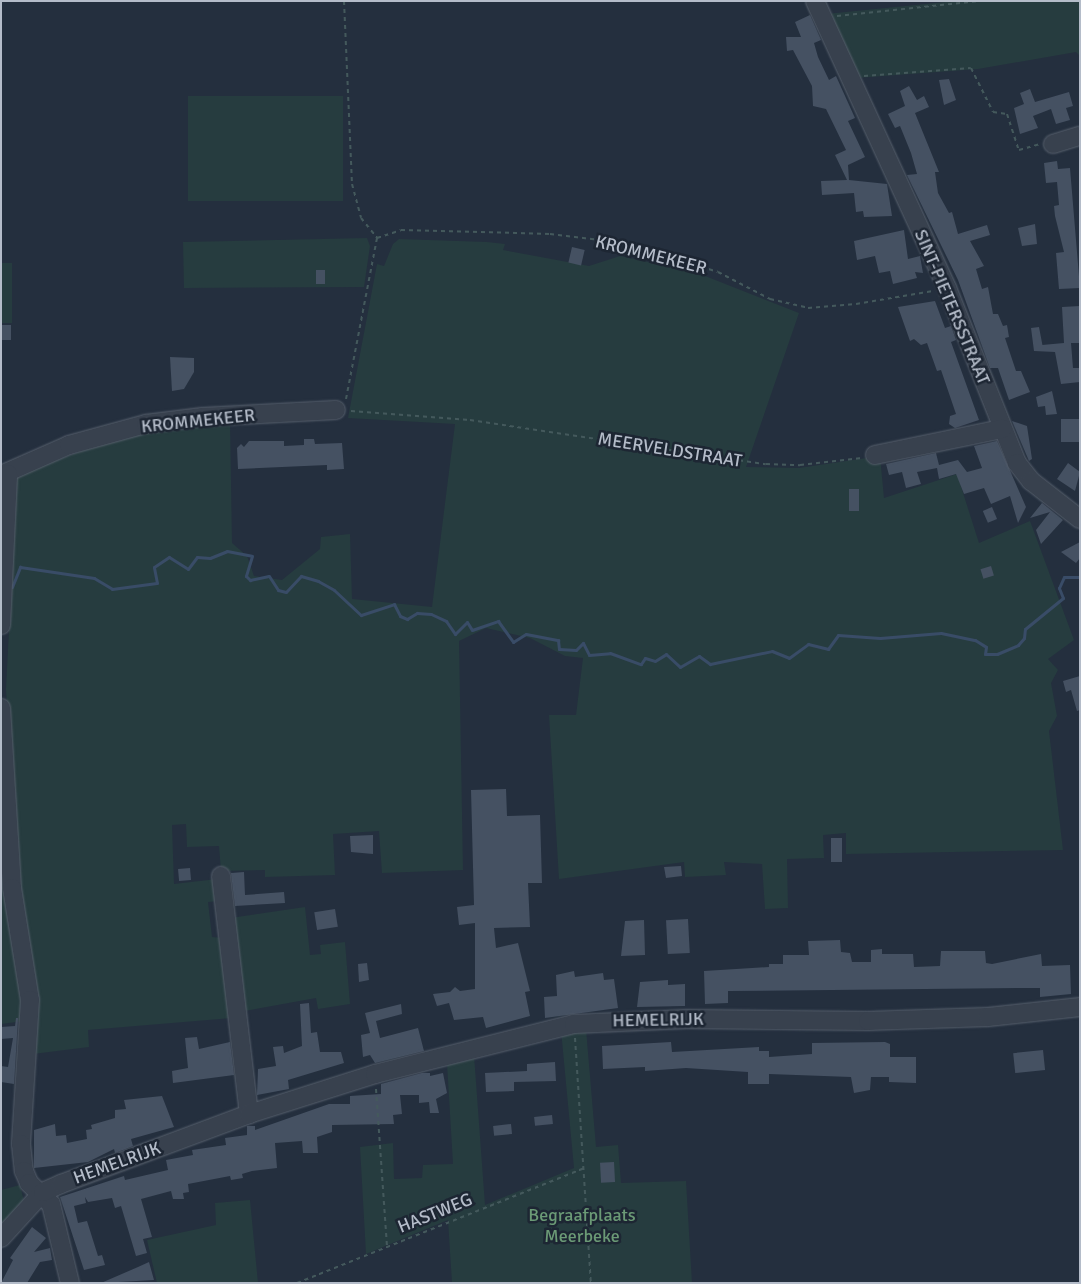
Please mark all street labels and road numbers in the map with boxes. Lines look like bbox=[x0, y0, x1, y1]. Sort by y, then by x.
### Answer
street label: SINT-PIETERSSTRAAT bbox=[910, 226, 994, 388]
street label: KROMMEKEER bbox=[593, 231, 709, 279]
street label: KROMMEKEER bbox=[140, 404, 256, 438]
street label: MEERVELDSTRAAT bbox=[596, 428, 744, 472]
street label: HEMELRIJK bbox=[612, 1008, 704, 1032]
street label: HEMELRIJK bbox=[70, 1137, 164, 1189]
street label: HASTWEG bbox=[395, 1188, 475, 1238]

